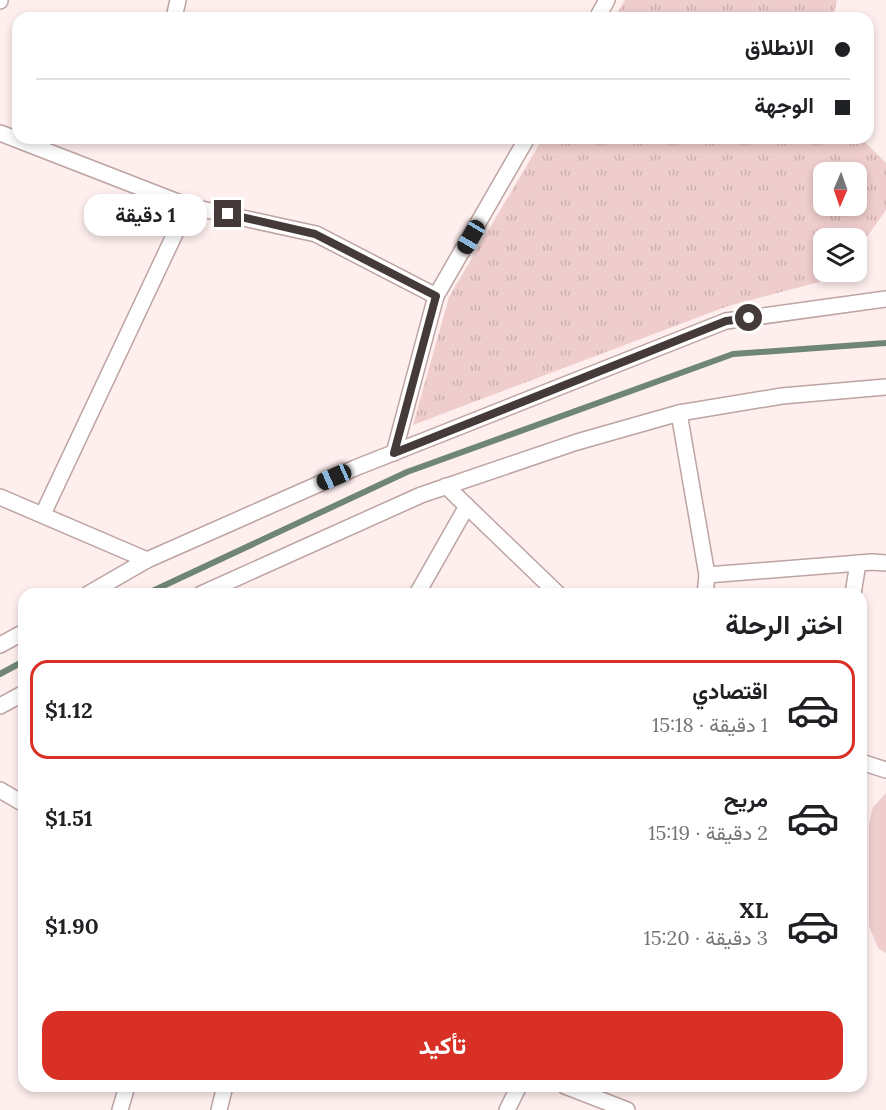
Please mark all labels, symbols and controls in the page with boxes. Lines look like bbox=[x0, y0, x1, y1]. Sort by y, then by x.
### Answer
text: الانطلاق bbox=[745, 33, 814, 61]
text: الوجهة bbox=[754, 91, 814, 119]
north arrow bbox=[813, 162, 867, 216]
map controls bbox=[813, 162, 867, 282]
callout: 1 دقيقة bbox=[84, 193, 207, 235]
route end bbox=[214, 200, 241, 227]
text: 1 دقيقة bbox=[115, 202, 176, 227]
car bbox=[454, 217, 488, 257]
button: layers bbox=[813, 228, 867, 282]
route start bbox=[735, 304, 762, 331]
car bbox=[314, 461, 354, 493]
text: اختر الرحلة bbox=[725, 607, 843, 641]
text: اقتصادي bbox=[692, 677, 768, 705]
icon: car bbox=[786, 683, 840, 737]
text: $1.12 bbox=[45, 696, 93, 724]
text: 1 دقيقة · 15:18 bbox=[652, 712, 768, 737]
text: مريح bbox=[724, 785, 768, 813]
icon: car bbox=[786, 791, 840, 845]
text: $1.51 bbox=[45, 804, 93, 832]
text: 2 دقيقة · 15:19 bbox=[648, 820, 768, 845]
text: XL bbox=[739, 896, 768, 924]
icon: car bbox=[786, 899, 840, 953]
text: $1.90 bbox=[45, 912, 99, 940]
text: 3 دقيقة · 15:20 bbox=[643, 925, 768, 950]
button: تأكيد bbox=[42, 1011, 843, 1080]

